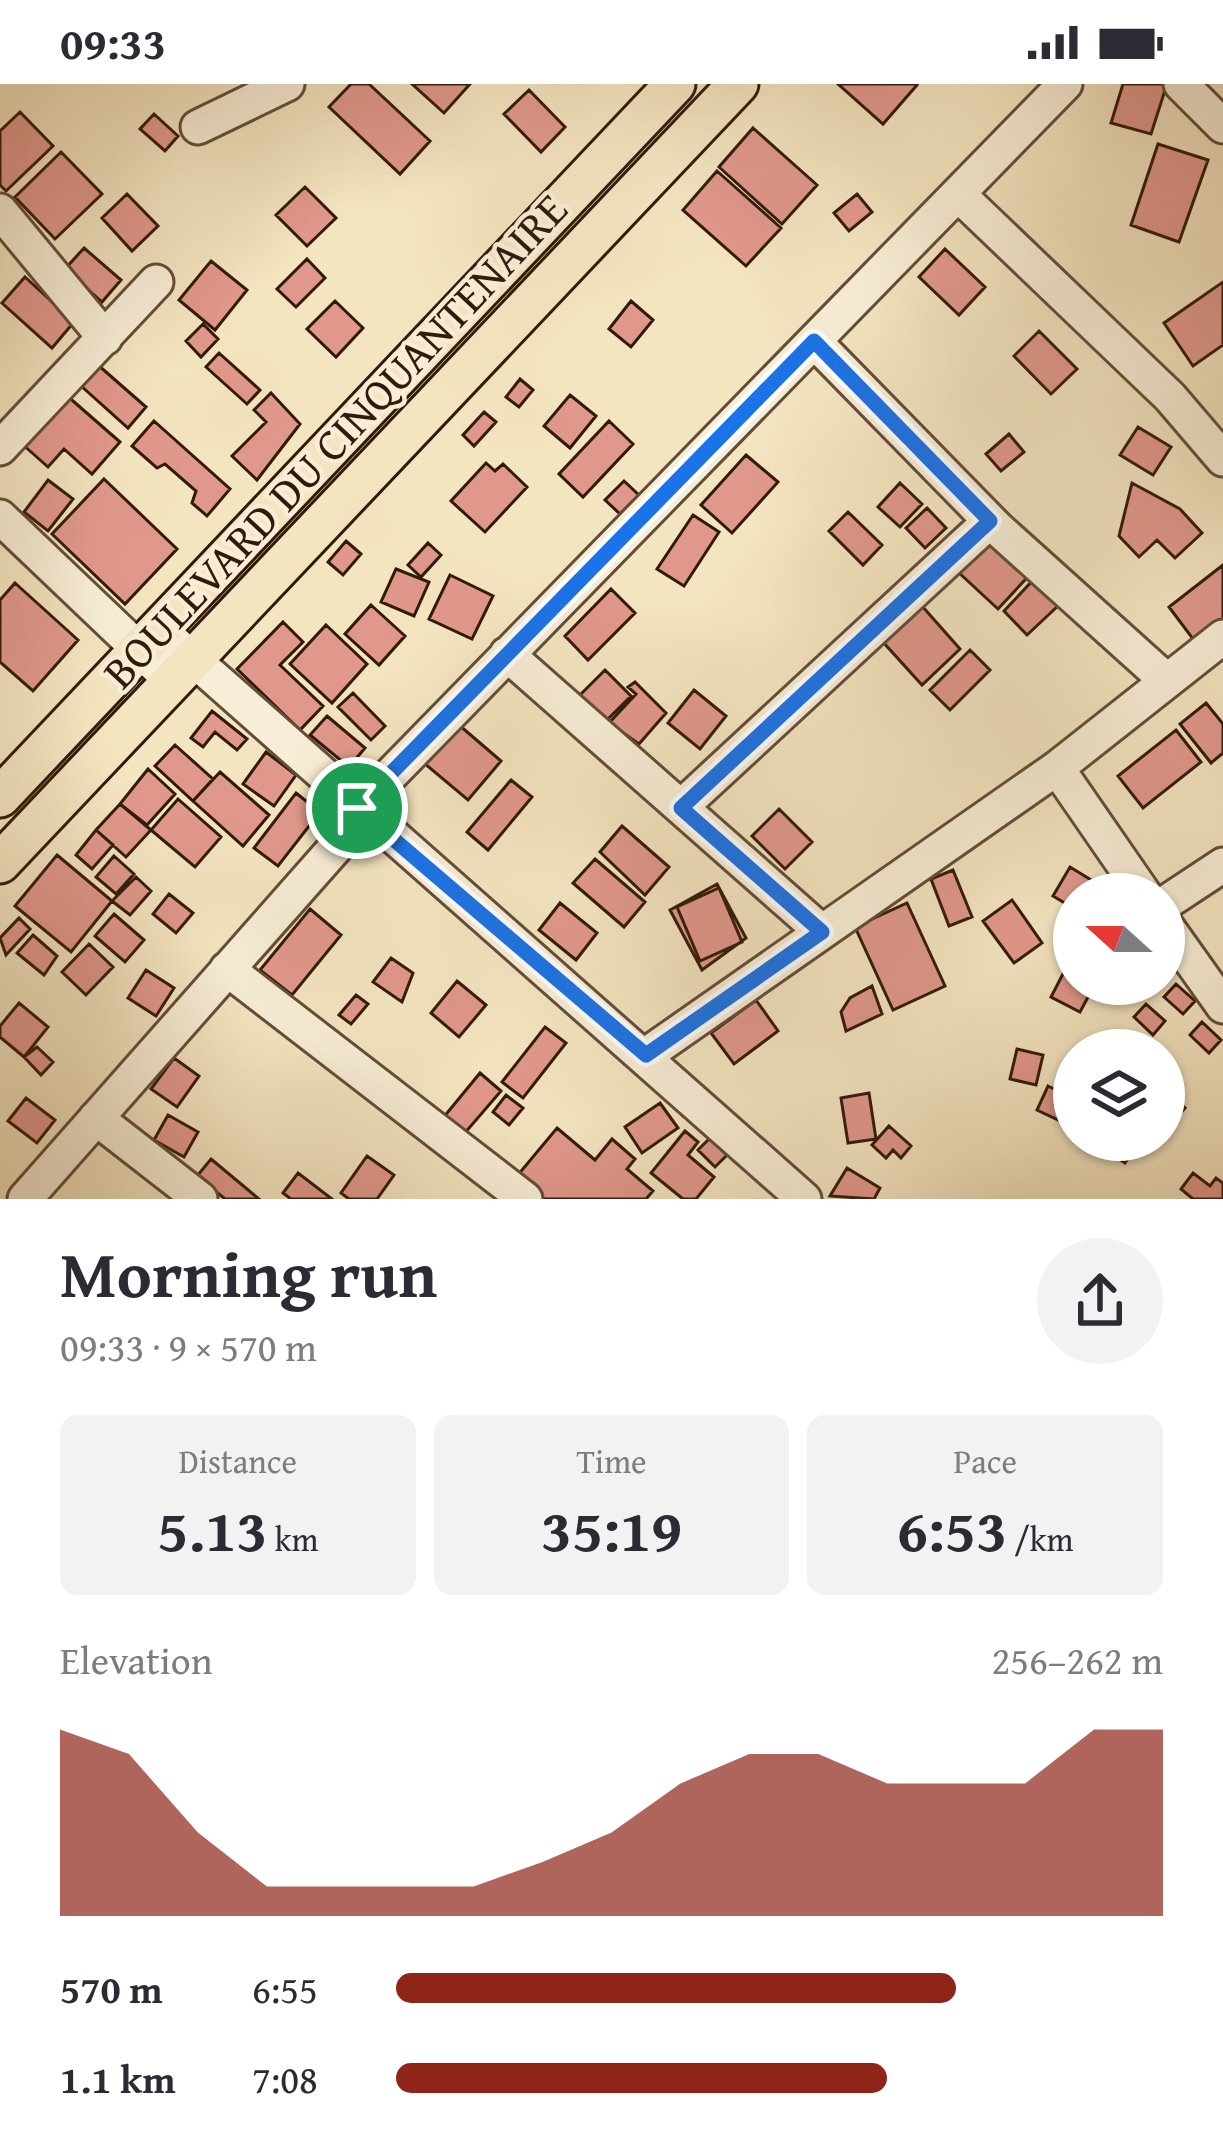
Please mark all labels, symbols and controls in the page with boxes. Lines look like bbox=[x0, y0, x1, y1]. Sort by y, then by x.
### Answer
text: 09:33 bbox=[60, 10, 166, 75]
street label: BOULEVARD DU CINQUANTENAIRE bbox=[87, 178, 581, 702]
pin bbox=[306, 757, 408, 859]
icon: arrive bbox=[324, 775, 390, 841]
north arrow bbox=[1053, 873, 1185, 1005]
map controls bbox=[1053, 873, 1185, 1161]
button: layers bbox=[1053, 1029, 1185, 1161]
text: Morning run bbox=[60, 1224, 437, 1321]
button: share bbox=[1037, 1238, 1163, 1364]
text: 09:33 · 9 × 570 m bbox=[60, 1318, 317, 1375]
text: Distance bbox=[179, 1437, 297, 1485]
text: Time bbox=[576, 1437, 647, 1485]
text: Pace bbox=[953, 1437, 1017, 1485]
text: 5.13 bbox=[157, 1485, 267, 1573]
text: 35:19 bbox=[541, 1485, 682, 1573]
text: 6:53 bbox=[897, 1485, 1007, 1573]
text: km bbox=[267, 1515, 318, 1563]
text: /km bbox=[1007, 1515, 1074, 1563]
text: Elevation bbox=[60, 1631, 213, 1688]
text: 256–262 m bbox=[991, 1631, 1163, 1688]
text: 570 m bbox=[60, 1960, 163, 2017]
text: 6:55 bbox=[252, 1960, 318, 2017]
text: 1.1 km bbox=[60, 2050, 176, 2107]
text: 7:08 bbox=[252, 2050, 318, 2107]

